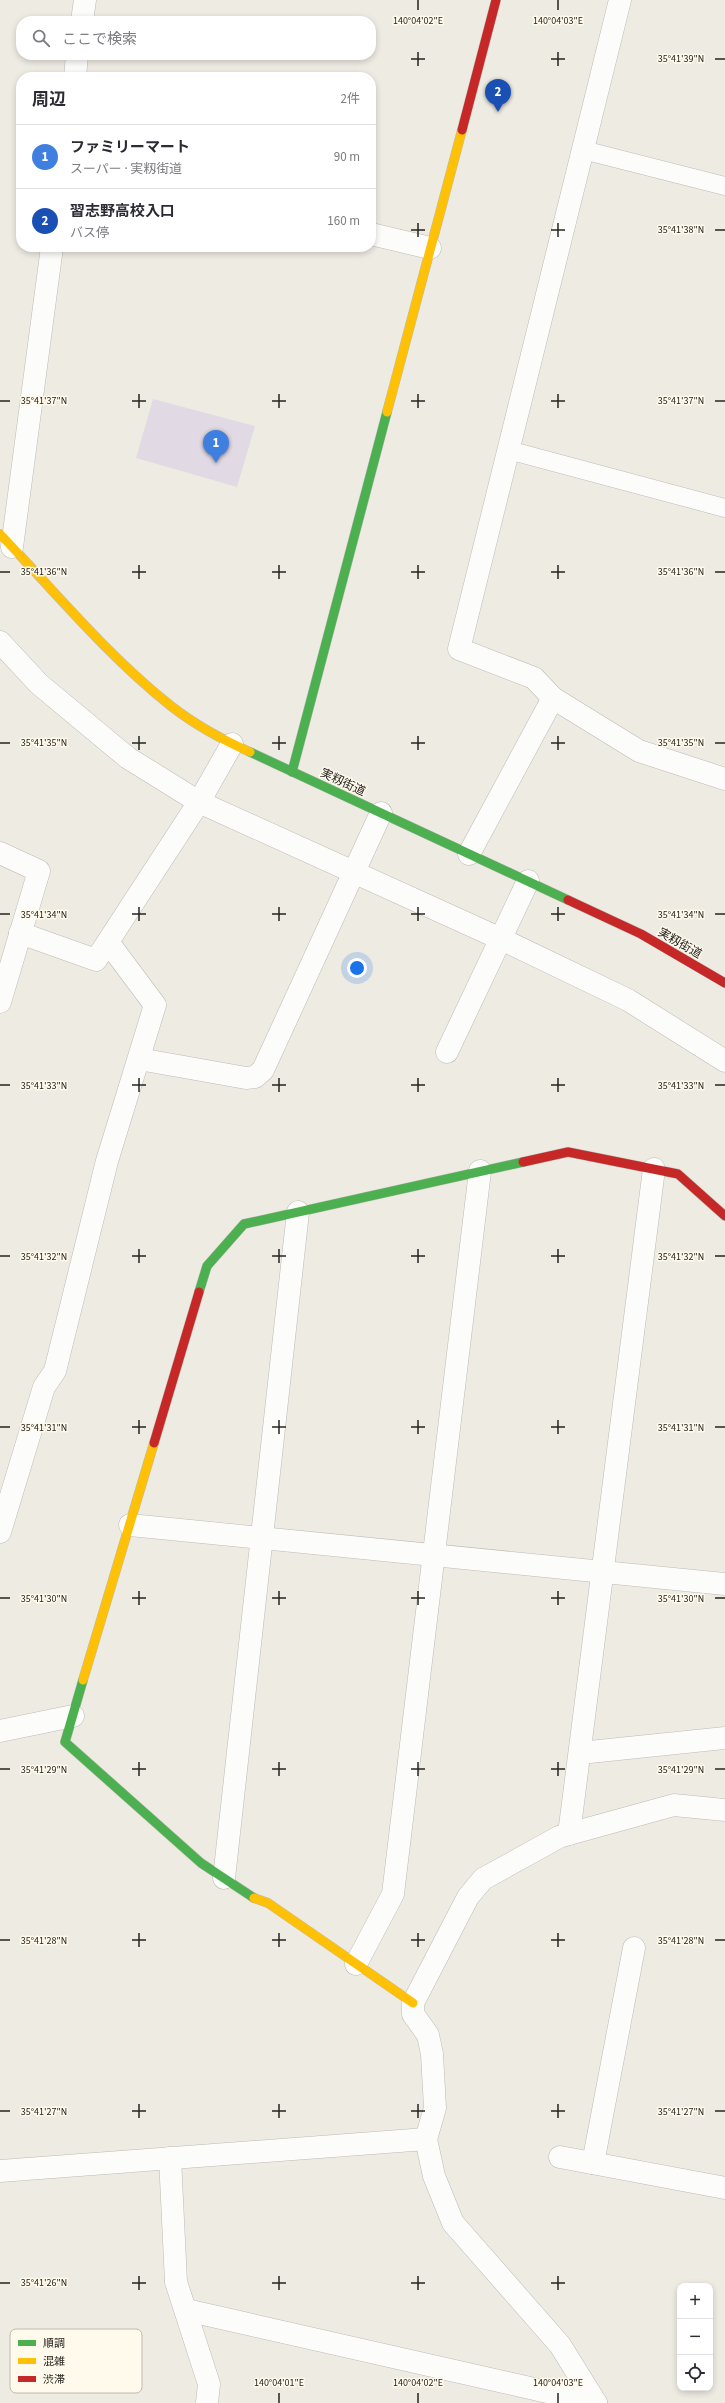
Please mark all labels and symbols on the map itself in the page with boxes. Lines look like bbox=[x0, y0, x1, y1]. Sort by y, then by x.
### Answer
text: 140°04'02"E bbox=[393, 14, 443, 28]
text: 140°04'03"E bbox=[533, 14, 583, 28]
text: 35°41'39"N bbox=[658, 52, 704, 66]
pin: 2 bbox=[485, 79, 511, 112]
text: 35°41'38"N bbox=[658, 223, 704, 237]
text: 35°41'37"N bbox=[21, 394, 67, 408]
text: 35°41'37"N bbox=[658, 394, 704, 408]
pin: 1 bbox=[203, 430, 229, 463]
text: 35°41'36"N bbox=[21, 565, 67, 579]
text: 35°41'36"N bbox=[658, 565, 704, 579]
text: 35°41'35"N bbox=[21, 736, 67, 750]
text: 35°41'35"N bbox=[658, 736, 704, 750]
street label: 実籾街道 bbox=[317, 765, 368, 800]
text: 35°41'34"N bbox=[21, 908, 67, 922]
text: 35°41'34"N bbox=[658, 908, 704, 922]
street label: 実籾街道 bbox=[655, 924, 705, 963]
your location bbox=[347, 958, 367, 978]
text: 35°41'33"N bbox=[21, 1079, 67, 1093]
text: 35°41'33"N bbox=[658, 1079, 704, 1093]
text: 35°41'32"N bbox=[21, 1250, 67, 1264]
text: 35°41'32"N bbox=[658, 1250, 704, 1264]
text: 35°41'31"N bbox=[21, 1421, 67, 1435]
text: 35°41'31"N bbox=[658, 1421, 704, 1435]
text: 35°41'30"N bbox=[21, 1592, 67, 1606]
text: 35°41'30"N bbox=[658, 1592, 704, 1606]
text: 35°41'29"N bbox=[21, 1763, 67, 1777]
text: 35°41'29"N bbox=[658, 1763, 704, 1777]
text: 35°41'28"N bbox=[21, 1934, 67, 1948]
text: 35°41'28"N bbox=[658, 1934, 704, 1948]
text: 35°41'27"N bbox=[21, 2105, 67, 2119]
text: 35°41'27"N bbox=[658, 2105, 704, 2119]
text: 35°41'26"N bbox=[21, 2276, 67, 2290]
legend bbox=[10, 2329, 142, 2393]
text: 順調 bbox=[43, 2336, 65, 2351]
text: 混雑 bbox=[43, 2354, 65, 2369]
text: 渋滞 bbox=[43, 2372, 65, 2387]
text: 140°04'01"E bbox=[254, 2376, 304, 2390]
text: 140°04'02"E bbox=[393, 2376, 443, 2390]
text: 140°04'03"E bbox=[533, 2376, 583, 2390]

